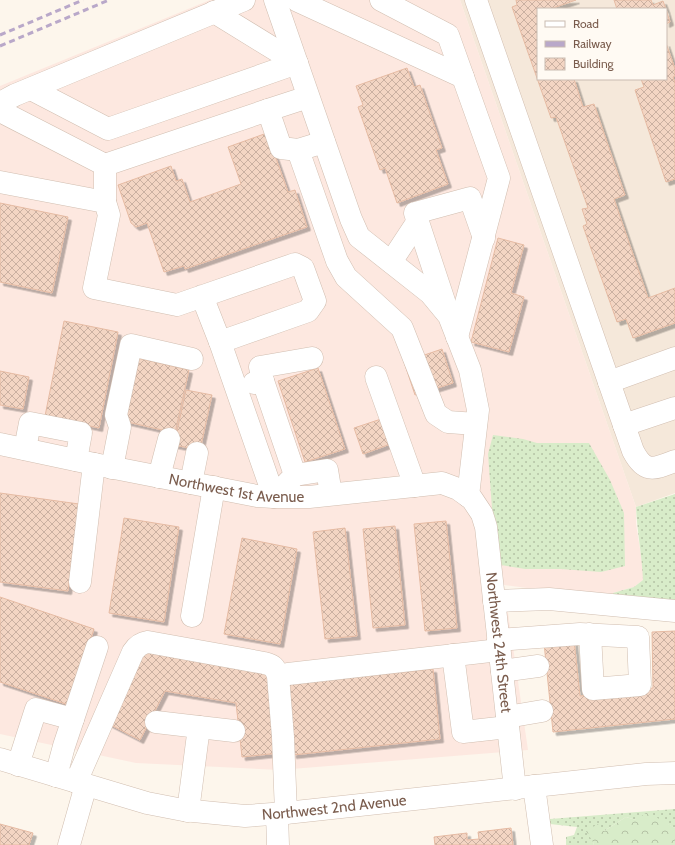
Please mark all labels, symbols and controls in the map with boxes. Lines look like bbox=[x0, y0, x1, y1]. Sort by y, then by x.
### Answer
legend bbox=[537, 8, 667, 80]
text: Road bbox=[573, 16, 599, 31]
text: Railway bbox=[573, 36, 611, 51]
text: Building bbox=[573, 56, 615, 71]
street label: Northwest 1st Avenue bbox=[167, 470, 304, 506]
street label: Northwest 24th Street bbox=[482, 571, 515, 714]
street label: Northwest 2nd Avenue bbox=[261, 791, 408, 824]

